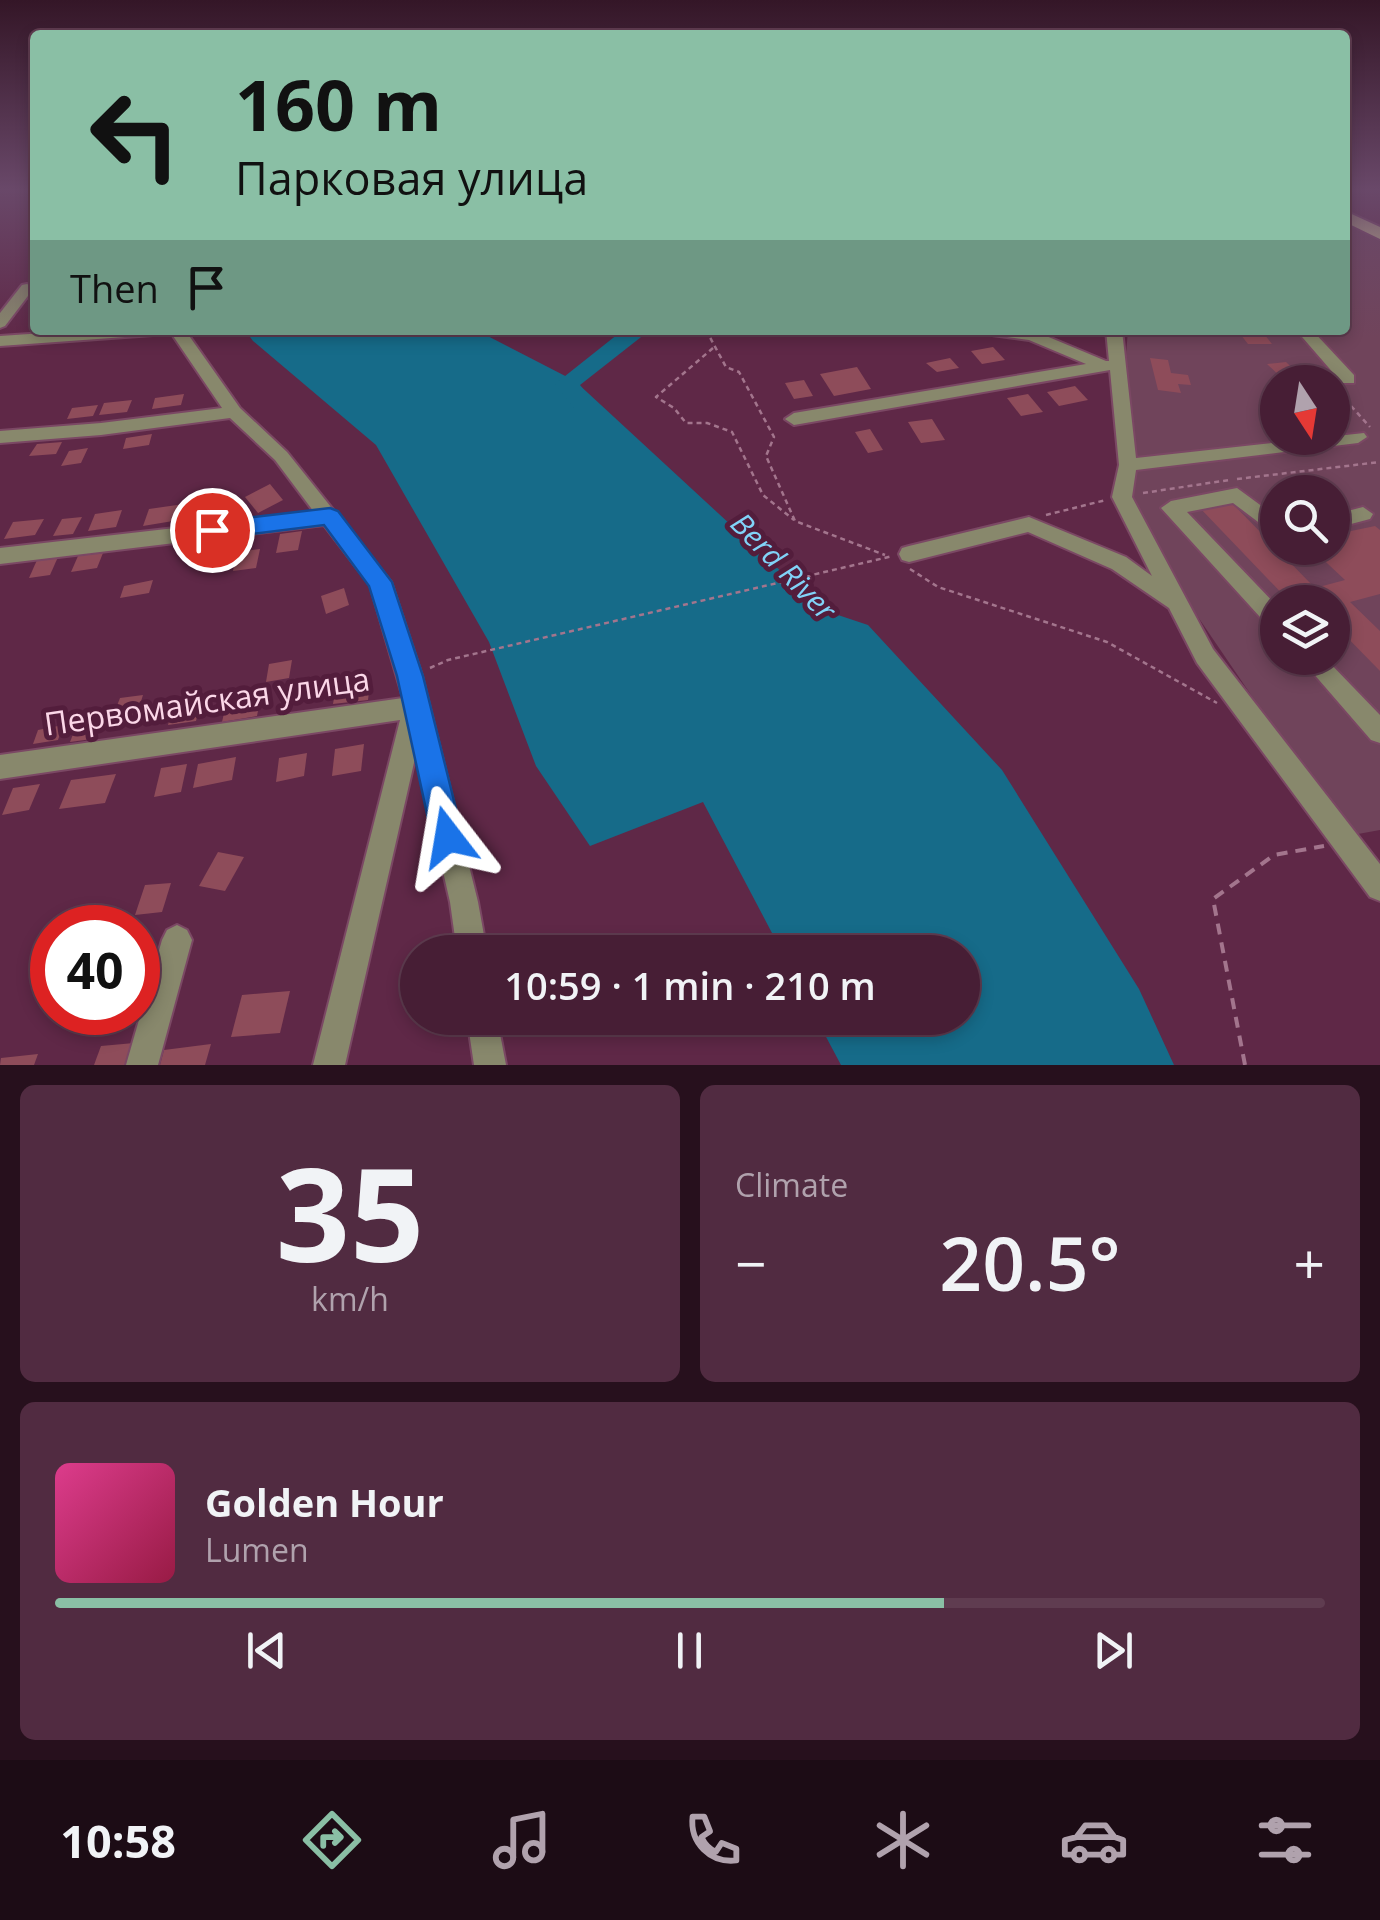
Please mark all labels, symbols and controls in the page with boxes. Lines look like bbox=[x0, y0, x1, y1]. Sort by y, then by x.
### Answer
text: 160 m bbox=[235, 56, 442, 152]
icon: left bbox=[70, 70, 200, 200]
text: Парковая улица bbox=[235, 147, 588, 208]
icon: arrive bbox=[179, 260, 234, 315]
text: Then bbox=[70, 262, 159, 314]
north arrow bbox=[1260, 365, 1350, 455]
map controls bbox=[1260, 365, 1350, 675]
button: search bbox=[1260, 475, 1350, 565]
pin bbox=[170, 488, 255, 573]
icon: arrive bbox=[185, 503, 240, 558]
water label: Berd River bbox=[722, 503, 847, 630]
button: layers bbox=[1260, 585, 1350, 675]
street label: Первомайская улица bbox=[41, 656, 372, 745]
position arrow bbox=[396, 785, 500, 889]
speed limit sign: 40 bbox=[30, 905, 160, 1035]
text: 10:59 · 1 min · 210 m bbox=[504, 959, 876, 1011]
text: 35 bbox=[276, 1123, 424, 1300]
text: Climate bbox=[735, 1163, 848, 1206]
text: 20.5° bbox=[939, 1211, 1121, 1313]
text: − bbox=[735, 1225, 766, 1300]
text: + bbox=[1294, 1225, 1325, 1300]
text: km/h bbox=[311, 1277, 389, 1320]
text: Golden Hour bbox=[205, 1476, 444, 1528]
text: Lumen bbox=[205, 1528, 309, 1571]
icon: previous bbox=[239, 1623, 294, 1678]
icon: pause bbox=[662, 1623, 717, 1678]
icon: next bbox=[1086, 1623, 1141, 1678]
icon: directions bbox=[297, 1805, 367, 1875]
icon: music bbox=[487, 1805, 557, 1875]
icon: phone bbox=[678, 1805, 748, 1875]
icon: climate bbox=[868, 1805, 938, 1875]
icon: car bbox=[1059, 1805, 1129, 1875]
icon: filters bbox=[1250, 1805, 1320, 1875]
text: 10:58 bbox=[60, 1810, 176, 1871]

